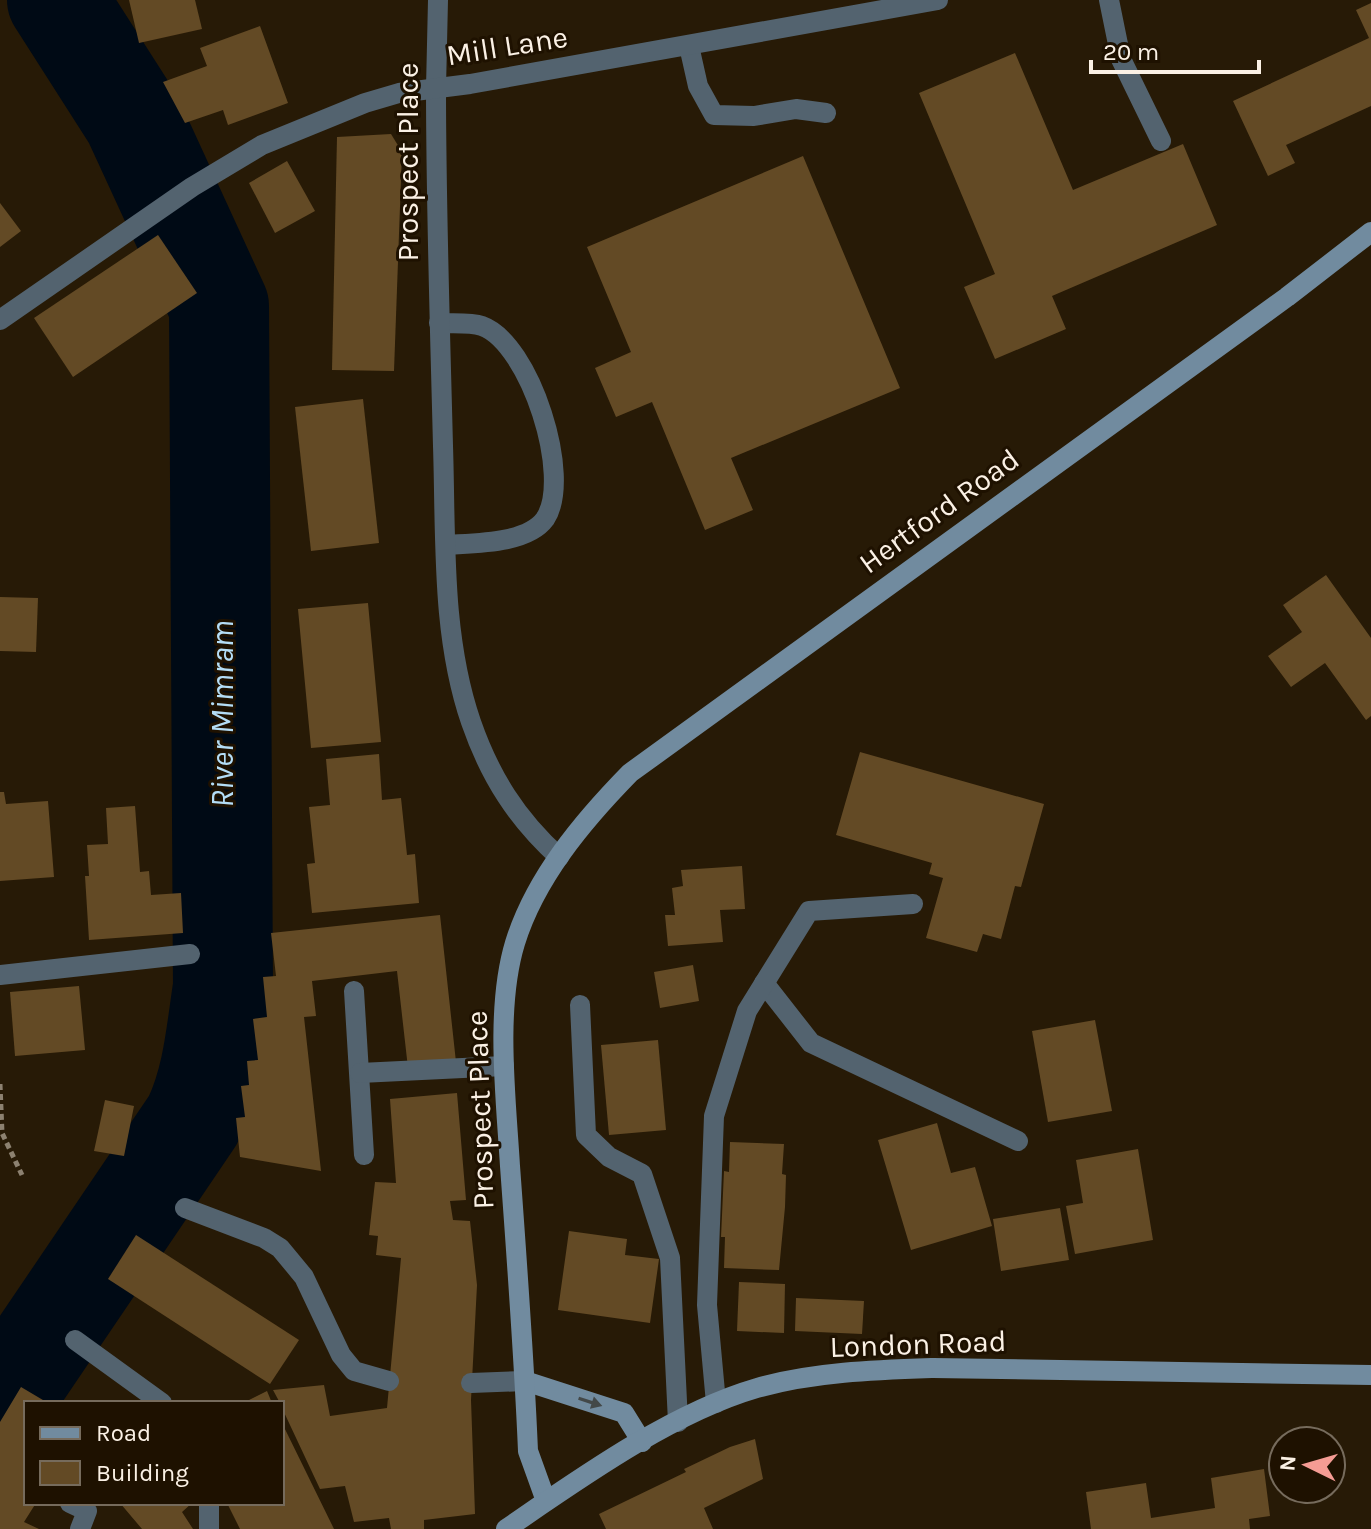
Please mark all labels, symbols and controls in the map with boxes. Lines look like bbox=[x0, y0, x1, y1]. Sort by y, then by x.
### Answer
street label: Mill Lane bbox=[444, 19, 570, 73]
scale bar bbox=[1091, 24, 1259, 74]
text: 20 m bbox=[1103, 38, 1159, 66]
street label: Prospect Place bbox=[390, 63, 426, 261]
street label: Hertford Road bbox=[852, 441, 1026, 581]
water label: River Mimram bbox=[204, 620, 241, 808]
street label: Prospect Place bbox=[459, 1010, 501, 1210]
street label: London Road bbox=[829, 1323, 1007, 1365]
one-way arrow bbox=[579, 1397, 603, 1409]
legend bbox=[24, 1401, 284, 1505]
text: Road bbox=[96, 1419, 151, 1447]
north arrow bbox=[1267, 1425, 1347, 1505]
text: N bbox=[1274, 1454, 1302, 1472]
text: Building bbox=[96, 1459, 189, 1487]

